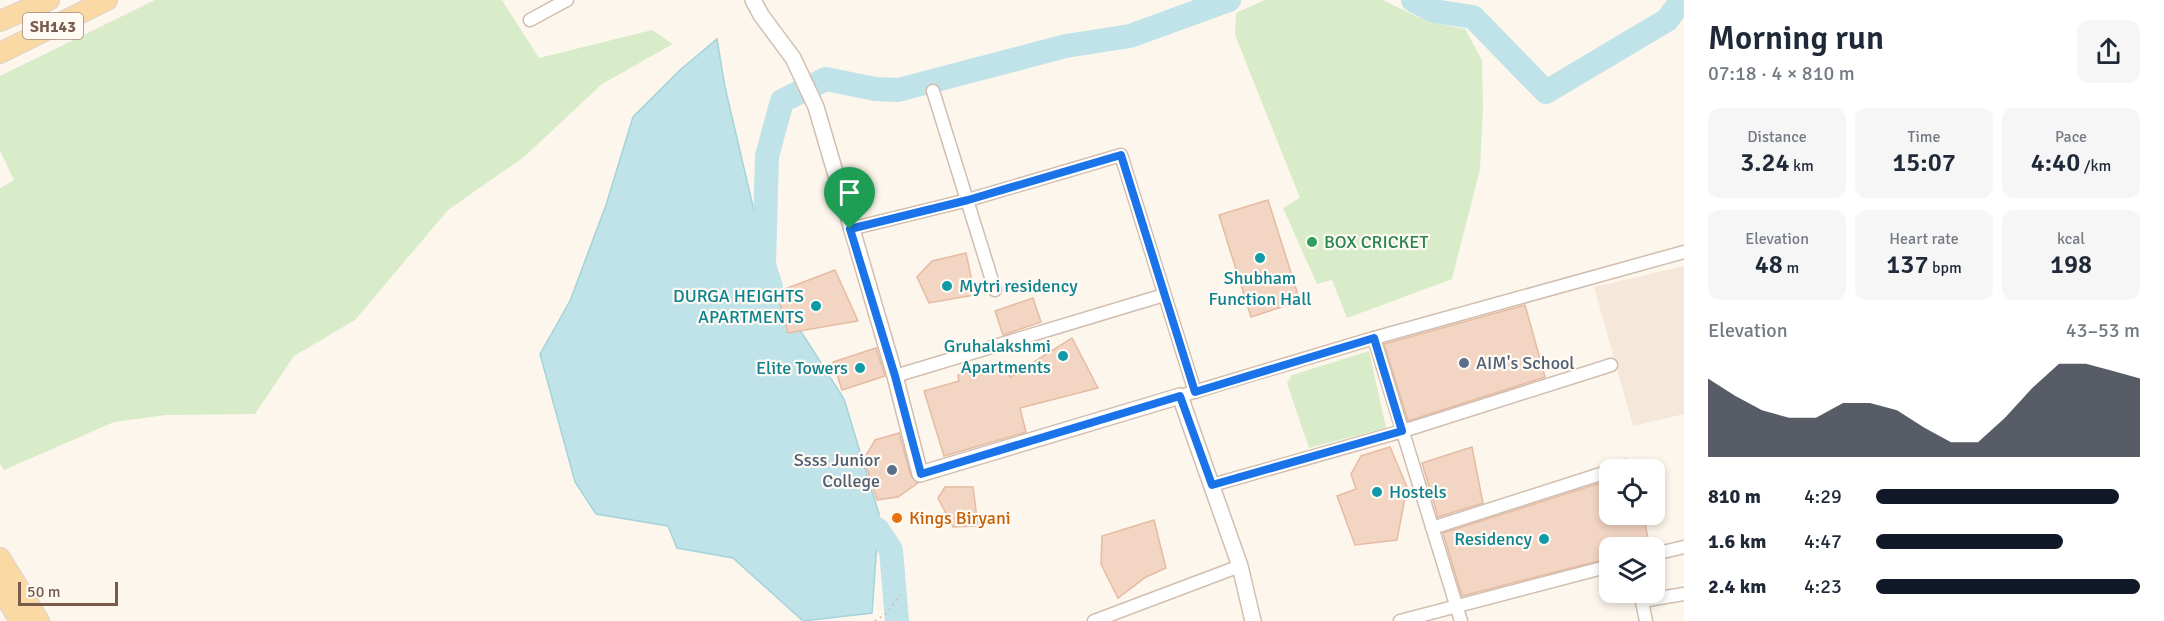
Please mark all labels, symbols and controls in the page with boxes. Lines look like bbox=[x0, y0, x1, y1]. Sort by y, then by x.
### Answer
road number: SH143 bbox=[23, 13, 83, 39]
text: Morning run bbox=[1708, 18, 1884, 59]
button: share bbox=[2077, 20, 2140, 83]
text: 07:18 · 4 × 810 m bbox=[1708, 61, 1855, 86]
text: Distance bbox=[1747, 127, 1807, 147]
text: Time bbox=[1908, 127, 1940, 147]
text: Pace bbox=[2055, 127, 2087, 147]
text: 3.24 bbox=[1740, 147, 1789, 179]
text: 15:07 bbox=[1892, 147, 1956, 179]
text: 4:40 bbox=[2031, 147, 2080, 179]
text: km bbox=[1789, 156, 1814, 176]
text: /km bbox=[2080, 156, 2111, 176]
pin bbox=[824, 167, 875, 229]
icon: arrive bbox=[833, 176, 866, 209]
text: Elevation bbox=[1745, 229, 1809, 249]
text: Heart rate bbox=[1889, 229, 1959, 249]
text: kcal bbox=[2057, 229, 2085, 249]
place label: BOX CRICKET bbox=[1324, 231, 1428, 253]
marker: BOX CRICKET bbox=[1305, 235, 1319, 249]
text: 48 bbox=[1755, 249, 1783, 281]
text: 137 bbox=[1886, 249, 1928, 281]
text: 198 bbox=[2050, 249, 2092, 281]
marker: Shubham Function Hall bbox=[1253, 251, 1267, 265]
text: m bbox=[1783, 258, 1799, 278]
text: bpm bbox=[1928, 258, 1962, 278]
place label: Shubham Function Hall bbox=[1208, 267, 1312, 310]
place label: Mytri residency bbox=[959, 275, 1078, 297]
marker: Mytri residency bbox=[940, 279, 954, 293]
place label: DURGA HEIGHTS APARTMENTS bbox=[673, 285, 804, 328]
marker: DURGA HEIGHTS APARTMENTS bbox=[809, 299, 823, 313]
text: Elevation bbox=[1708, 318, 1788, 343]
text: 43–53 m bbox=[2066, 318, 2140, 343]
place label: Gruhalakshmi Apartments bbox=[944, 335, 1051, 378]
marker: Gruhalakshmi Apartments bbox=[1056, 349, 1070, 363]
place label: AIM's School bbox=[1476, 352, 1575, 374]
marker: AIM's School bbox=[1457, 356, 1471, 370]
place label: Elite Towers bbox=[756, 357, 848, 379]
marker: Elite Towers bbox=[853, 361, 867, 375]
place label: Ssss Junior College bbox=[794, 449, 880, 492]
map controls bbox=[1599, 459, 1665, 603]
button: locate bbox=[1599, 459, 1665, 525]
marker: Ssss Junior College bbox=[885, 463, 899, 477]
place label: Hostels bbox=[1389, 481, 1447, 503]
text: 810 m bbox=[1708, 484, 1761, 509]
text: 4:29 bbox=[1804, 484, 1842, 509]
marker: Hostels bbox=[1370, 485, 1384, 499]
place label: Kings Biryani bbox=[909, 507, 1011, 529]
marker: Kings Biryani bbox=[890, 511, 904, 525]
place label: Residency bbox=[1454, 528, 1533, 550]
text: 1.6 km bbox=[1708, 529, 1766, 554]
text: 4:47 bbox=[1804, 529, 1842, 554]
marker: Residency bbox=[1537, 532, 1551, 546]
button: layers bbox=[1599, 537, 1665, 603]
text: 2.4 km bbox=[1708, 574, 1766, 599]
text: 4:23 bbox=[1804, 574, 1842, 599]
scale bar bbox=[18, 579, 118, 606]
text: 50 m bbox=[27, 582, 61, 602]

